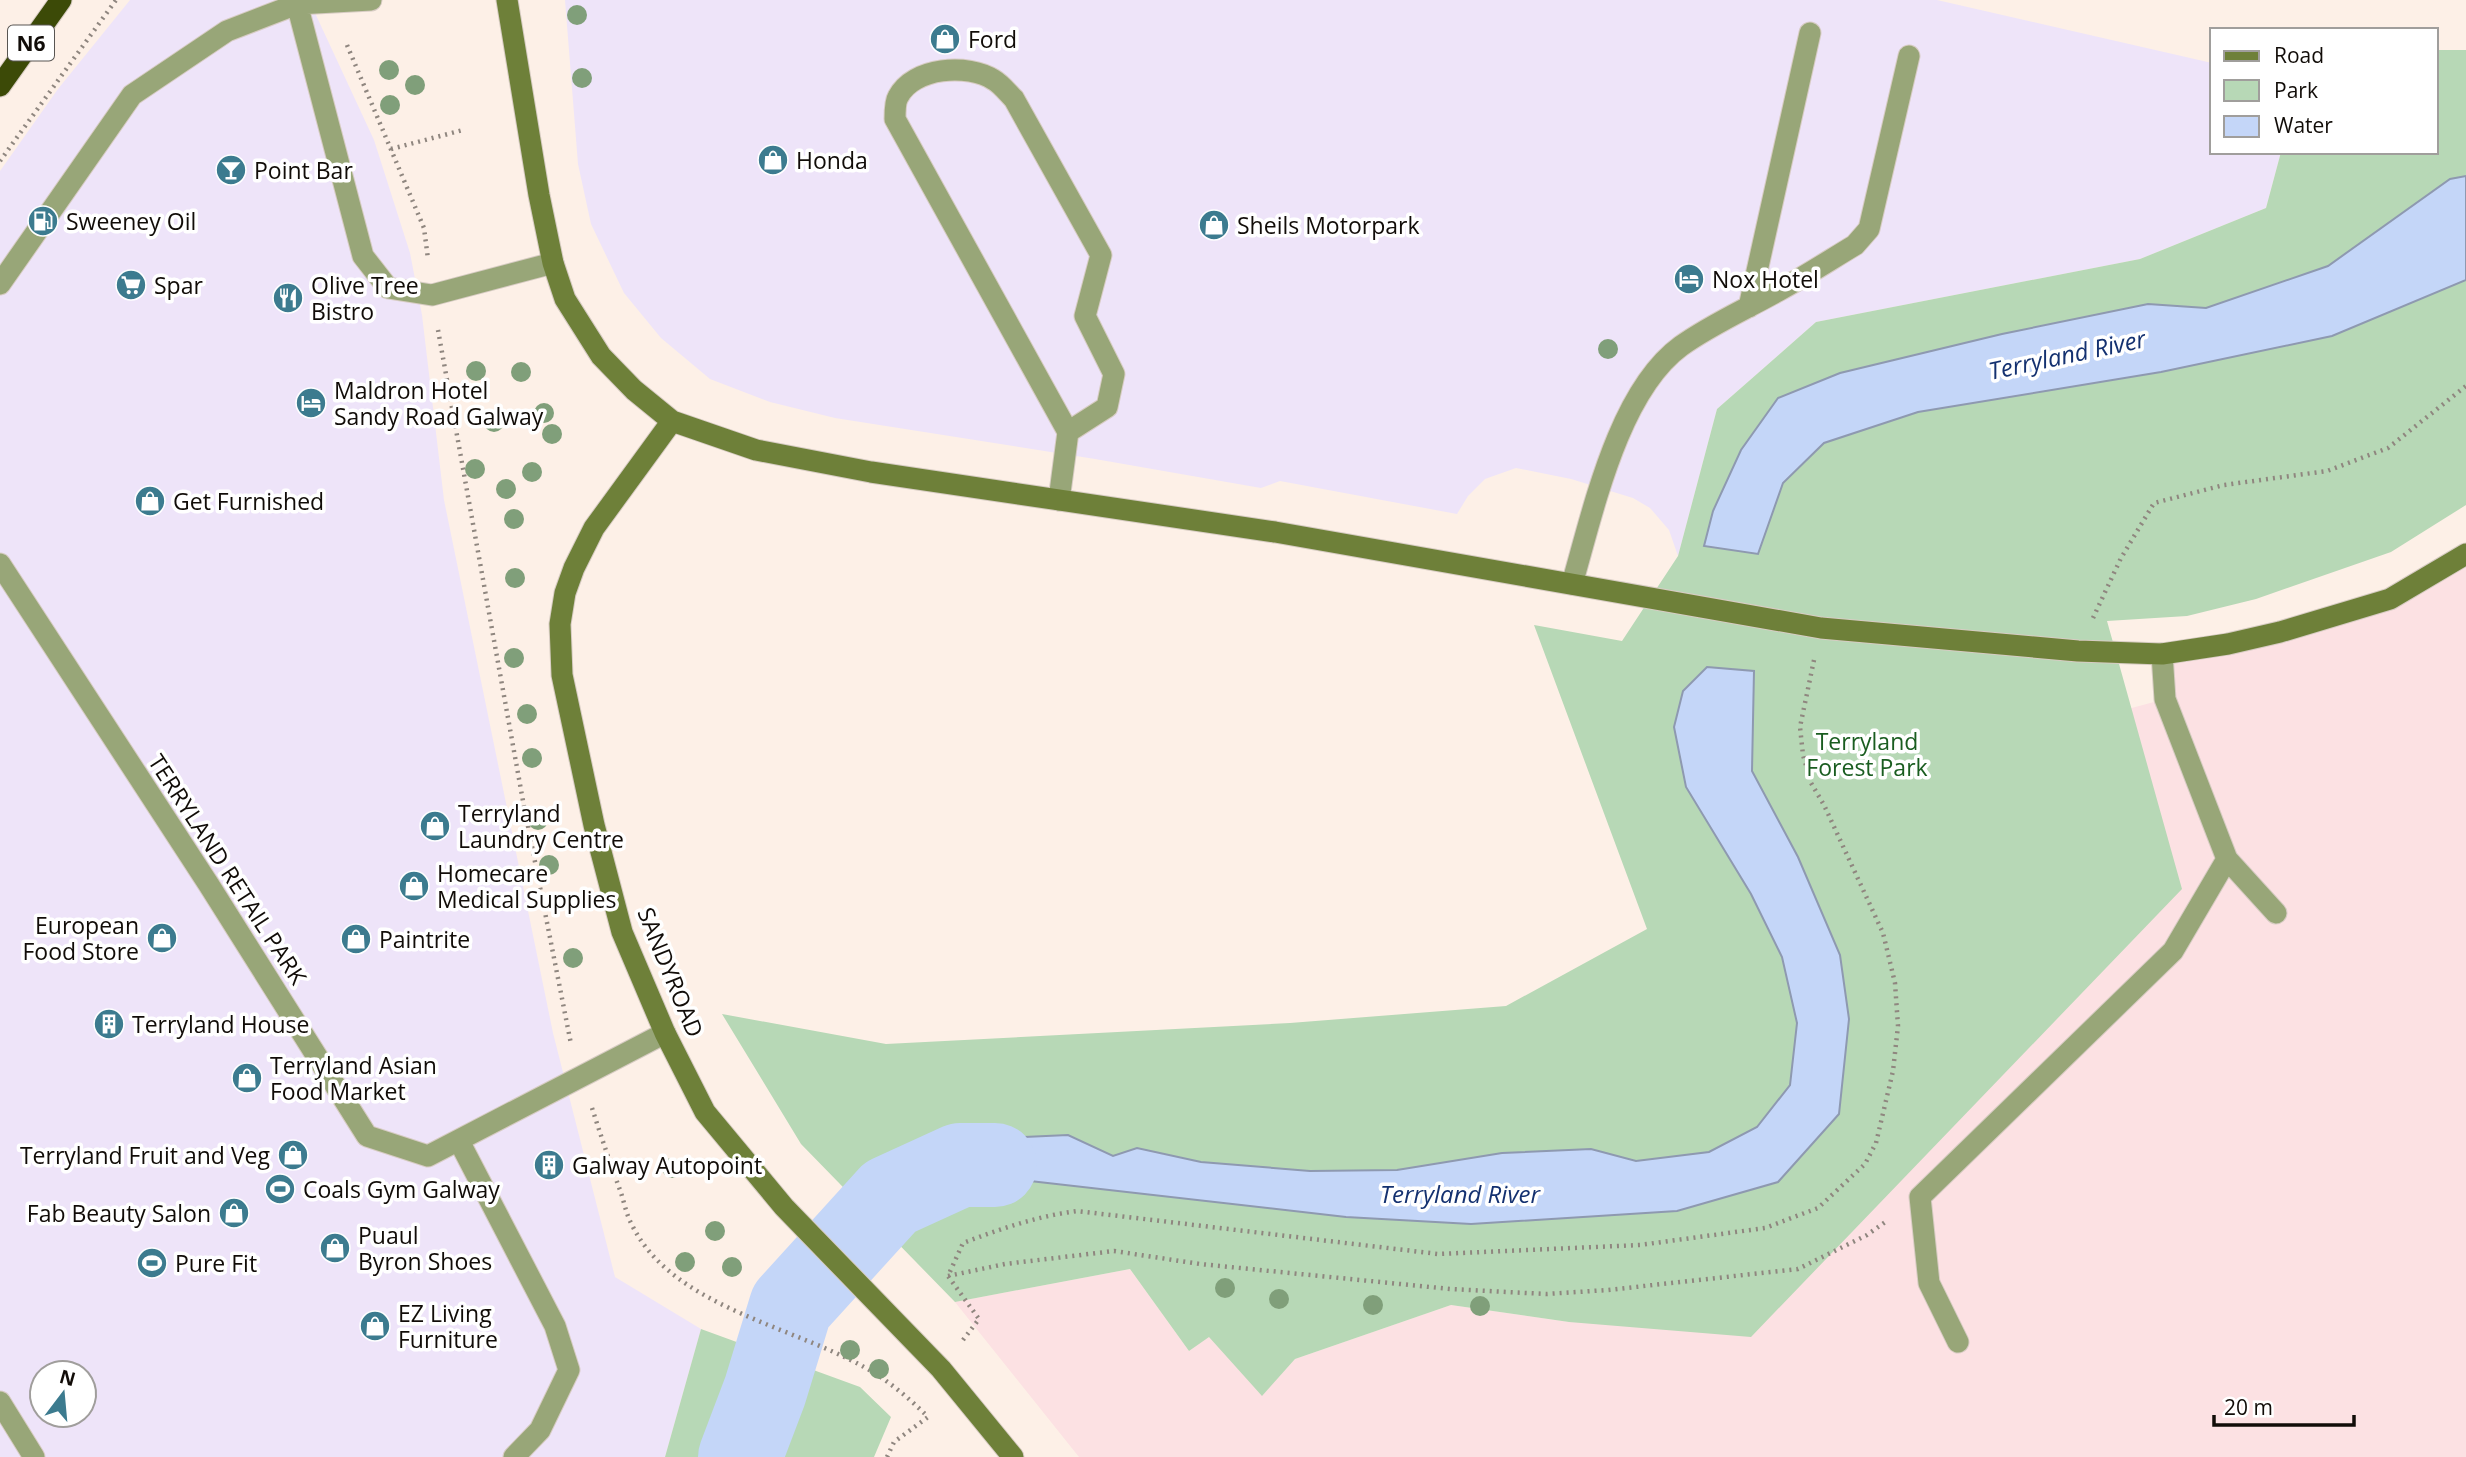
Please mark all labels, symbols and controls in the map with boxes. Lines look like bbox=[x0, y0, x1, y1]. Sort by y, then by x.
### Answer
shop icon: Ford bbox=[928, 22, 962, 56]
place label: Ford bbox=[968, 23, 1017, 55]
road number: N6 bbox=[8, 26, 54, 60]
legend bbox=[2210, 28, 2438, 154]
text: Road bbox=[2274, 41, 2324, 69]
text: Park bbox=[2274, 76, 2318, 104]
text: Water bbox=[2274, 111, 2333, 139]
shop icon: Honda bbox=[756, 143, 790, 177]
place label: Honda bbox=[796, 144, 868, 176]
bar icon: Point Bar bbox=[214, 153, 248, 187]
place label: Point Bar bbox=[254, 154, 353, 186]
fuel station icon: Sweeney Oil bbox=[26, 204, 60, 238]
place label: Sweeney Oil bbox=[66, 205, 196, 237]
shop icon: Sheils Motorpark bbox=[1197, 208, 1231, 242]
place label: Sheils Motorpark bbox=[1237, 209, 1419, 241]
hotel icon: Nox Hotel bbox=[1672, 262, 1706, 296]
place label: Nox Hotel bbox=[1712, 263, 1819, 295]
supermarket icon: Spar bbox=[114, 268, 148, 302]
place label: Spar bbox=[154, 269, 203, 301]
place label: Olive Tree Bistro bbox=[311, 269, 419, 327]
restaurant icon: Olive Tree Bistro bbox=[271, 281, 305, 315]
water label: Terryland River bbox=[1985, 321, 2150, 387]
place label: Maldron Hotel Sandy Road Galway bbox=[334, 374, 544, 432]
hotel icon: Maldron Hotel Sandy Road Galway bbox=[294, 386, 328, 420]
shop icon: Get Furnished bbox=[133, 484, 167, 518]
place label: Get Furnished bbox=[173, 485, 324, 517]
park label: Terryland Forest Park bbox=[1806, 725, 1928, 783]
street label: TERRYLAND RETAIL PARK bbox=[141, 748, 315, 991]
place label: Terryland Laundry Centre bbox=[458, 797, 624, 855]
shop icon: Terryland Laundry Centre bbox=[418, 809, 452, 843]
place label: Homecare Medical Supplies bbox=[437, 857, 616, 915]
shop icon: Homecare Medical Supplies bbox=[397, 869, 431, 903]
street label: SANDYROAD bbox=[630, 902, 712, 1042]
place label: European Food Store bbox=[22, 909, 139, 967]
shop icon: European Food Store bbox=[145, 921, 179, 955]
shop icon: Paintrite bbox=[339, 922, 373, 956]
place label: Paintrite bbox=[379, 923, 470, 955]
building icon: Terryland House bbox=[92, 1007, 126, 1041]
place label: Terryland House bbox=[132, 1008, 309, 1040]
place label: Terryland Asian Food Market bbox=[270, 1049, 437, 1107]
shop icon: Terryland Asian Food Market bbox=[230, 1061, 264, 1095]
shop icon: Terryland Fruit and Veg bbox=[276, 1138, 310, 1172]
place label: Terryland Fruit and Veg bbox=[20, 1139, 271, 1171]
building icon: Galway Autopoint bbox=[532, 1148, 566, 1182]
place label: Galway Autopoint bbox=[572, 1149, 762, 1181]
sports icon: Coals Gym Galway bbox=[263, 1172, 297, 1206]
place label: Coals Gym Galway bbox=[303, 1173, 500, 1205]
water label: Terryland River bbox=[1380, 1177, 1541, 1210]
shop icon: Fab Beauty Salon bbox=[217, 1196, 251, 1230]
place label: Fab Beauty Salon bbox=[27, 1197, 211, 1229]
place label: Puaul Byron Shoes bbox=[358, 1219, 492, 1277]
shop icon: Puaul Byron Shoes bbox=[318, 1231, 352, 1265]
sports icon: Pure Fit bbox=[135, 1246, 169, 1280]
place label: Pure Fit bbox=[175, 1247, 257, 1279]
place label: EZ Living Furniture bbox=[398, 1297, 498, 1355]
shop icon: EZ Living Furniture bbox=[358, 1309, 392, 1343]
north arrow bbox=[28, 1359, 98, 1429]
text: N bbox=[57, 1363, 79, 1392]
scale bar bbox=[2214, 1384, 2354, 1428]
text: 20 m bbox=[2224, 1393, 2273, 1421]

